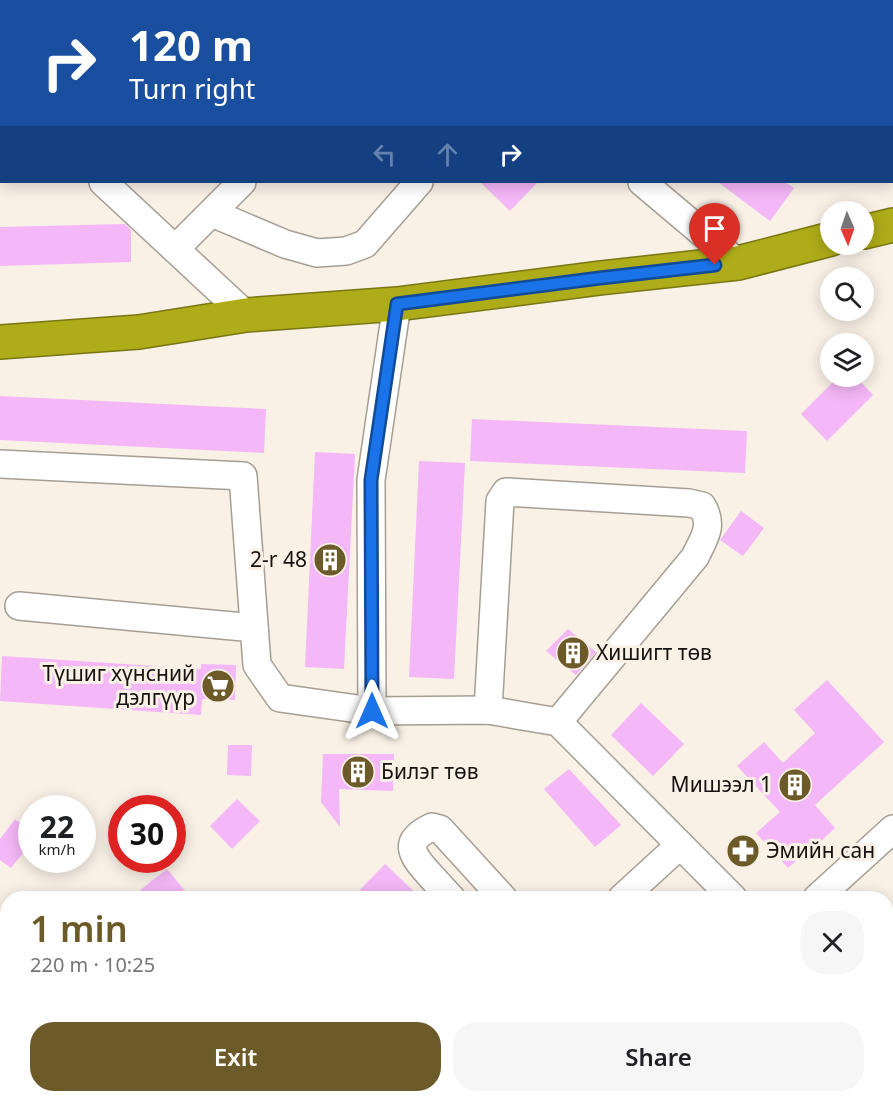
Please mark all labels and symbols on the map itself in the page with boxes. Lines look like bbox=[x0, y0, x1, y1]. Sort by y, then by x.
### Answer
north arrow bbox=[820, 201, 874, 255]
pin bbox=[689, 203, 740, 265]
building icon: 2-r 48 bbox=[312, 542, 348, 578]
place label: 2-r 48 bbox=[250, 545, 307, 573]
building icon: Хишигт төв bbox=[555, 635, 591, 671]
place label: Хишигт төв bbox=[596, 638, 712, 666]
place label: Түшиг хүнсний дэлгүүр bbox=[43, 659, 195, 711]
supermarket icon: Түшиг хүнсний дэлгүүр bbox=[200, 668, 236, 704]
position arrow bbox=[340, 679, 404, 743]
building icon: Билэг төв bbox=[340, 754, 376, 790]
place label: Билэг төв bbox=[381, 757, 479, 785]
building icon: Мишээл 1 bbox=[777, 767, 813, 803]
place label: Мишээл 1 bbox=[671, 770, 772, 798]
speed limit sign: 30 bbox=[108, 795, 186, 873]
pharmacy icon: Эмийн сан bbox=[725, 833, 761, 869]
place label: Эмийн сан bbox=[766, 836, 875, 864]

